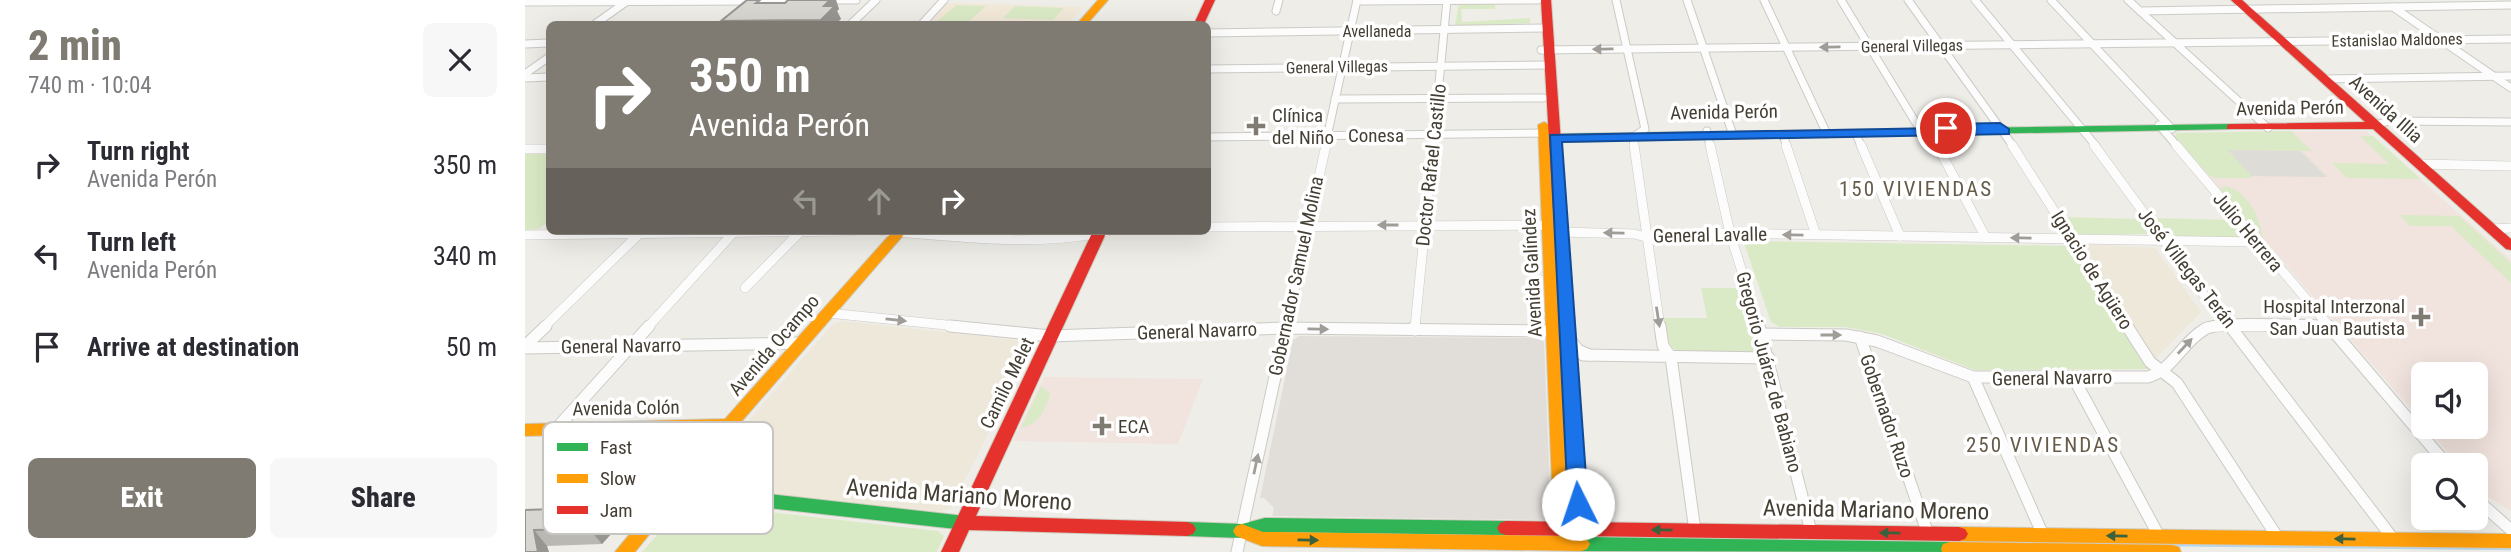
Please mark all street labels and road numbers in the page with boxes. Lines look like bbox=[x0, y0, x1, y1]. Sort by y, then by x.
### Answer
street label: Avellaneda bbox=[1343, 22, 1411, 41]
street label: Estanislao Maldones bbox=[2331, 29, 2463, 51]
street label: General Villegas bbox=[1861, 36, 1963, 56]
street label: General Villegas bbox=[1286, 57, 1388, 77]
street label: Avenida Illia bbox=[2345, 70, 2427, 148]
street label: Doctor Rafael Castillo bbox=[1411, 83, 1451, 247]
street label: Avenida Perón bbox=[2236, 96, 2344, 120]
street label: Avenida Perón bbox=[1670, 100, 1778, 124]
street label: Conesa bbox=[1348, 124, 1404, 147]
street label: Gobernador Samuel Molina bbox=[1264, 174, 1328, 378]
street label: Julio Herrera bbox=[2208, 188, 2288, 276]
street label: José Villegas Terán bbox=[2133, 203, 2241, 333]
street label: Ignacio de Agüero bbox=[2046, 206, 2138, 334]
street label: Avenida Galíndez bbox=[1517, 208, 1547, 338]
street label: General Lavalle bbox=[1653, 223, 1767, 247]
street label: Gregorio Juárez de Babiano bbox=[1731, 269, 1807, 475]
street label: Avenida Ocampo bbox=[724, 290, 824, 400]
street label: General Navarro bbox=[1137, 317, 1257, 345]
street label: General Navarro bbox=[561, 333, 681, 359]
street label: Camilo Melet bbox=[975, 333, 1039, 433]
street label: Gobernador Ruzo bbox=[1855, 351, 1919, 481]
street label: General Navarro bbox=[1992, 365, 2112, 391]
street label: Avenida Colón bbox=[572, 396, 680, 420]
street label: Avenida Mariano Moreno bbox=[845, 474, 1073, 516]
street label: Avenida Mariano Moreno bbox=[1763, 495, 1989, 525]

